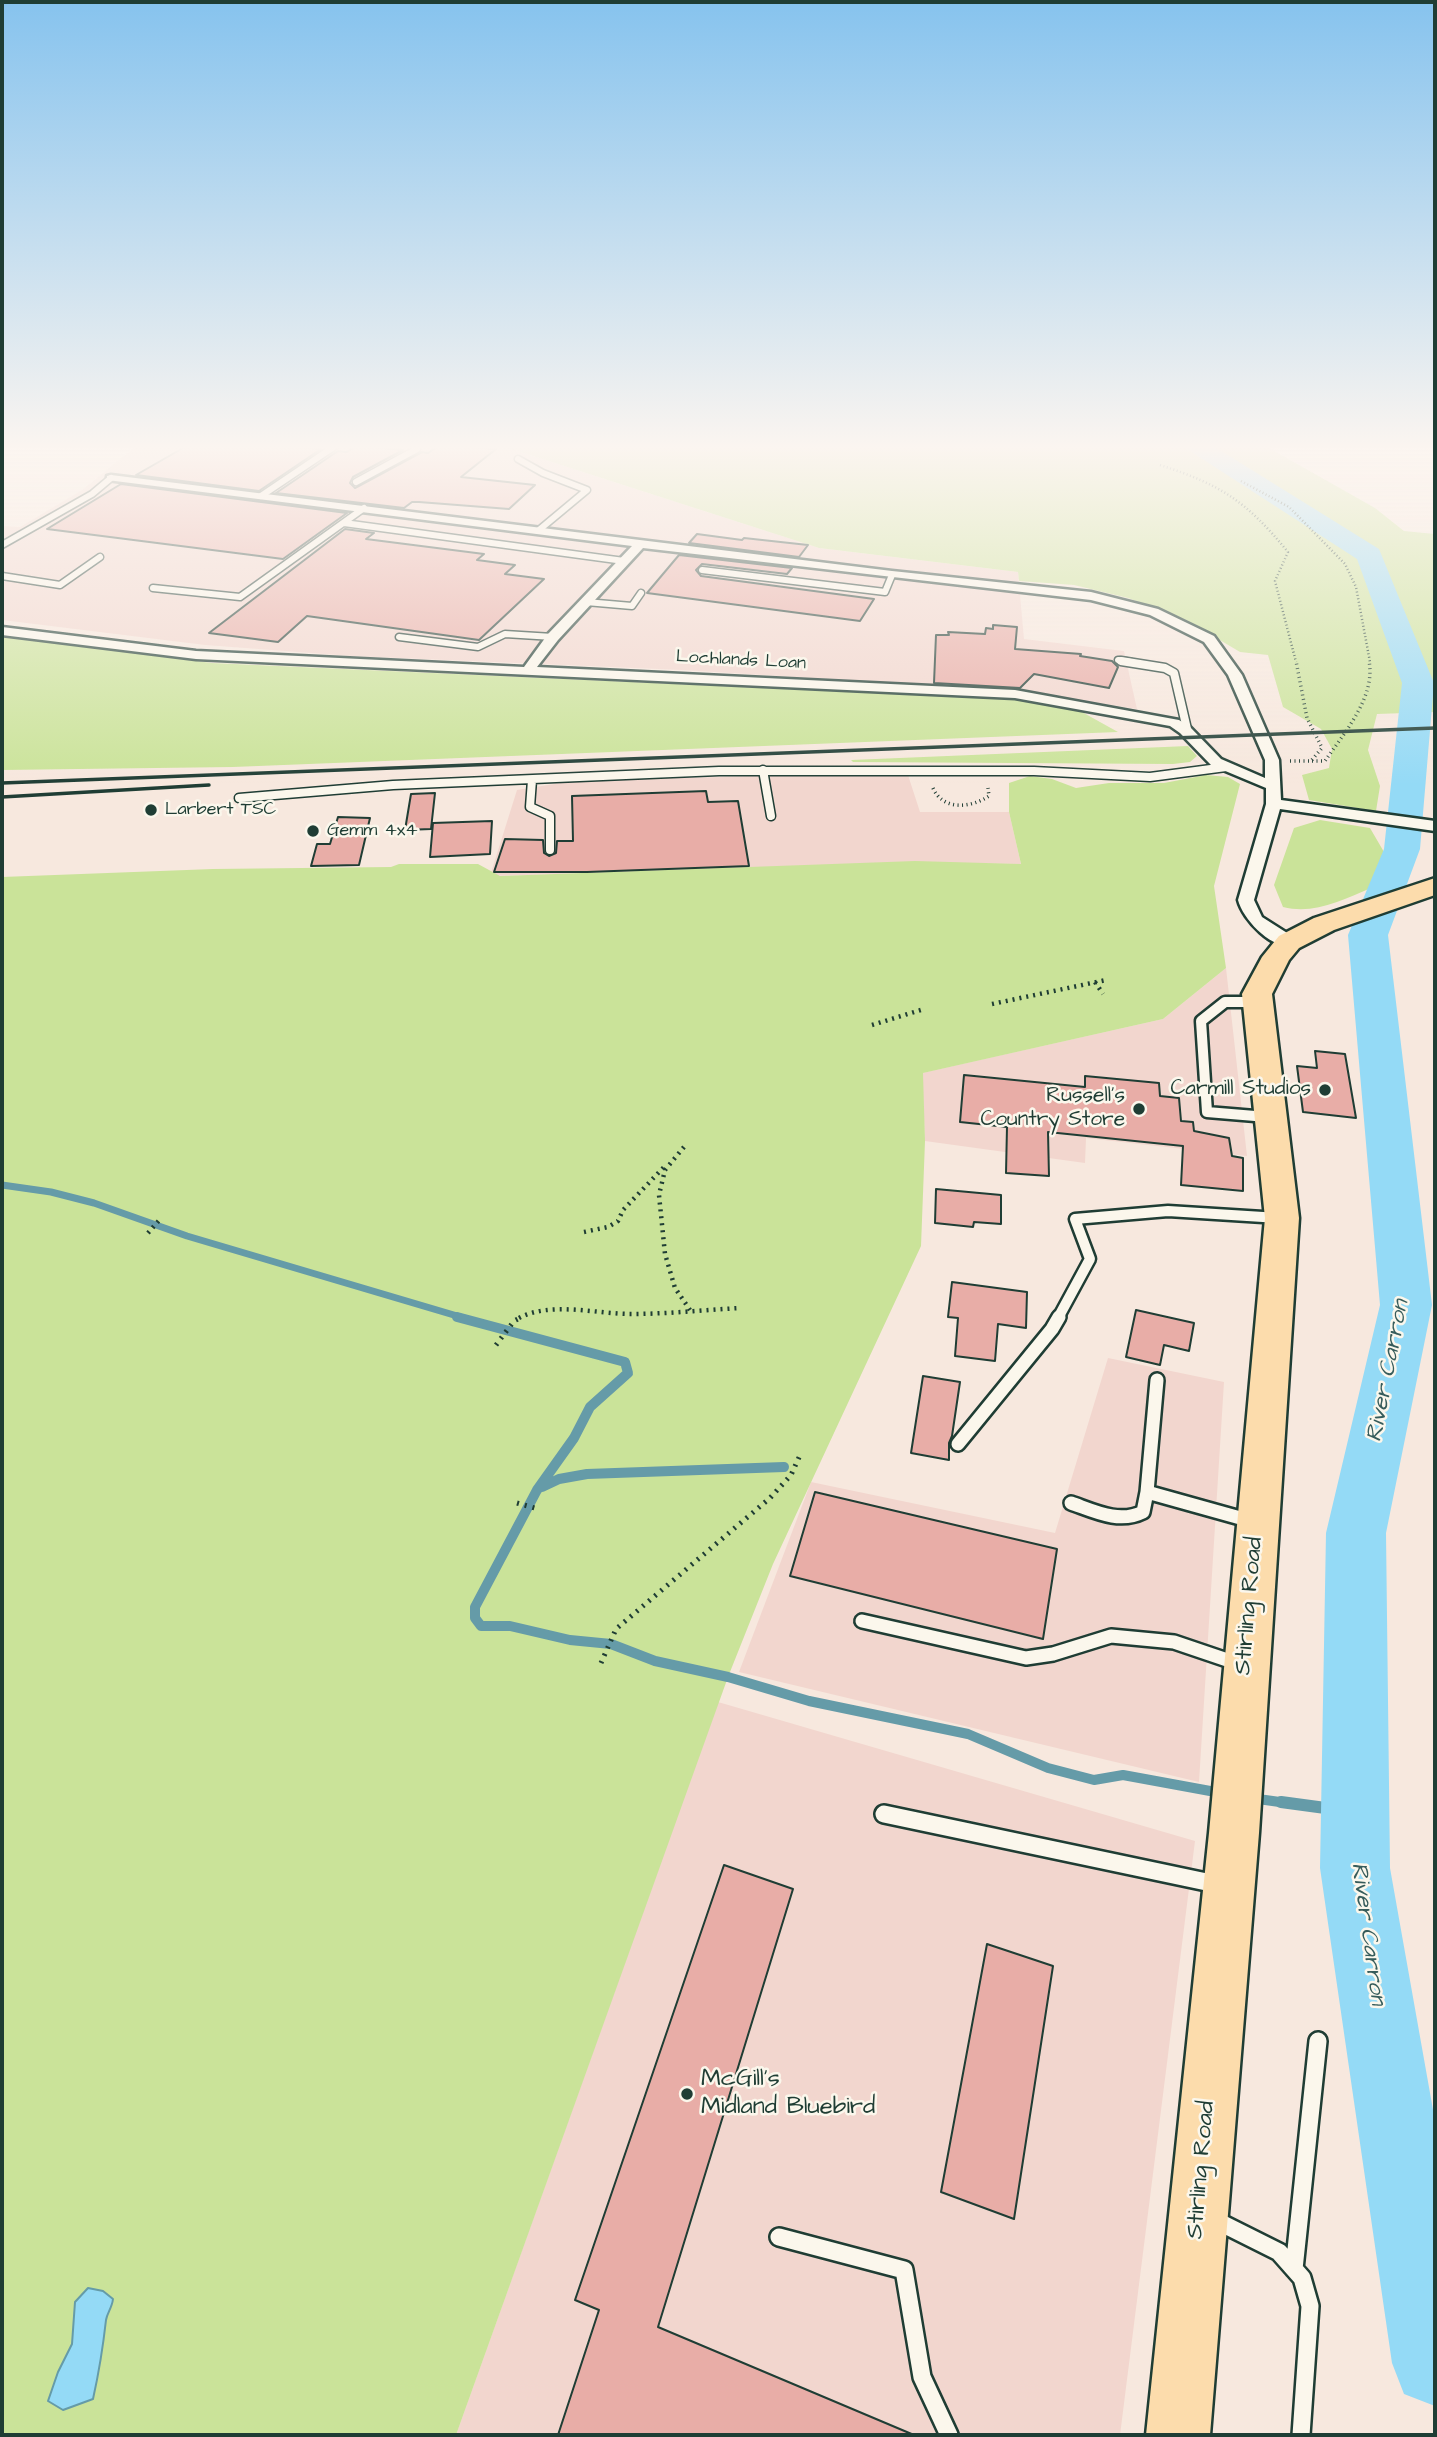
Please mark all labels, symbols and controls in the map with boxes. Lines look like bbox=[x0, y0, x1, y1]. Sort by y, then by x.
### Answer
street label: Lochlands Loan bbox=[675, 647, 807, 675]
place label: Larbert TSC bbox=[165, 799, 276, 821]
marker: Larbert TSC bbox=[143, 802, 159, 818]
place label: Gemm 4x4 bbox=[327, 820, 417, 842]
marker: Gemm 4x4 bbox=[305, 823, 321, 839]
place label: Carmill Studios bbox=[1170, 1077, 1311, 1103]
marker: Carmill Studios bbox=[1317, 1082, 1333, 1098]
place label: Russell's Country Store bbox=[980, 1084, 1125, 1134]
marker: Russell's Country Store bbox=[1131, 1101, 1147, 1117]
water label: River Carron bbox=[1362, 1298, 1416, 1444]
street label: Stirling Road bbox=[1230, 1536, 1270, 1676]
water label: River Carron bbox=[1343, 1861, 1391, 2007]
place label: McGill's Midland Bluebird bbox=[701, 2066, 875, 2122]
marker: McGill's Midland Bluebird bbox=[679, 2086, 695, 2102]
street label: Stirling Road bbox=[1182, 2100, 1222, 2240]

